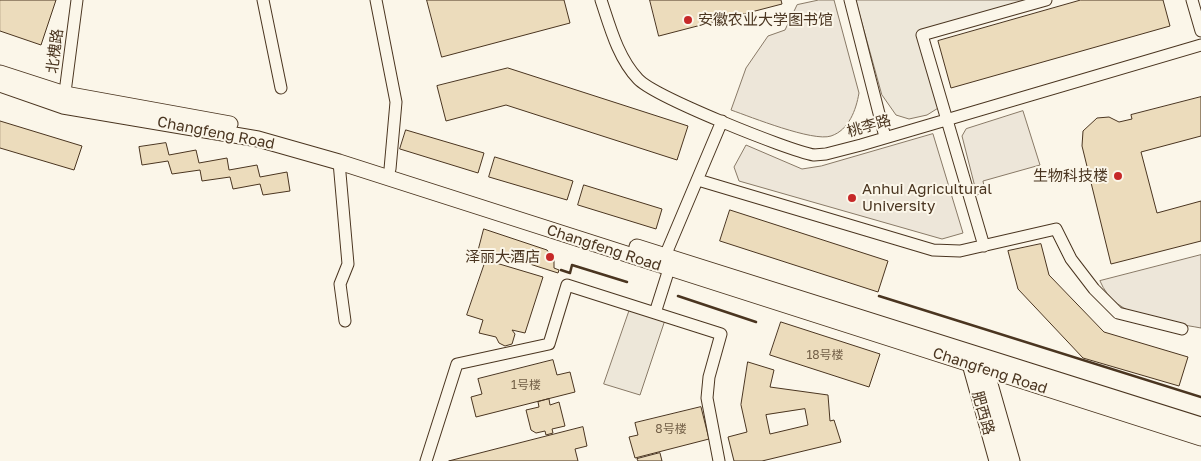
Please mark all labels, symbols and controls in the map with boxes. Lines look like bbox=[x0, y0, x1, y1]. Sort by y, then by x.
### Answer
place label: 安徽农业大学图书馆 bbox=[698, 11, 833, 29]
marker: 安徽农业大学图书馆 bbox=[682, 14, 694, 26]
street label: 北槐路 bbox=[43, 28, 67, 74]
street label: 桃李路 bbox=[845, 111, 893, 141]
street label: Changfeng Road bbox=[156, 113, 276, 153]
place label: 生物科技楼 bbox=[1033, 167, 1108, 185]
marker: 生物科技楼 bbox=[1112, 170, 1124, 182]
place label: Anhui Agricultural University bbox=[862, 180, 992, 215]
marker: Anhui Agricultural University bbox=[846, 192, 858, 204]
street label: Changfeng Road bbox=[544, 221, 664, 275]
place label: 泽丽大酒店 bbox=[465, 248, 540, 266]
marker: 泽丽大酒店 bbox=[544, 251, 556, 263]
street label: Changfeng Road bbox=[930, 344, 1050, 398]
house number: 18号楼 bbox=[806, 348, 844, 362]
house number: 1号楼 bbox=[511, 378, 541, 392]
street label: 肥西路 bbox=[968, 389, 998, 437]
house number: 8号楼 bbox=[655, 422, 687, 436]

